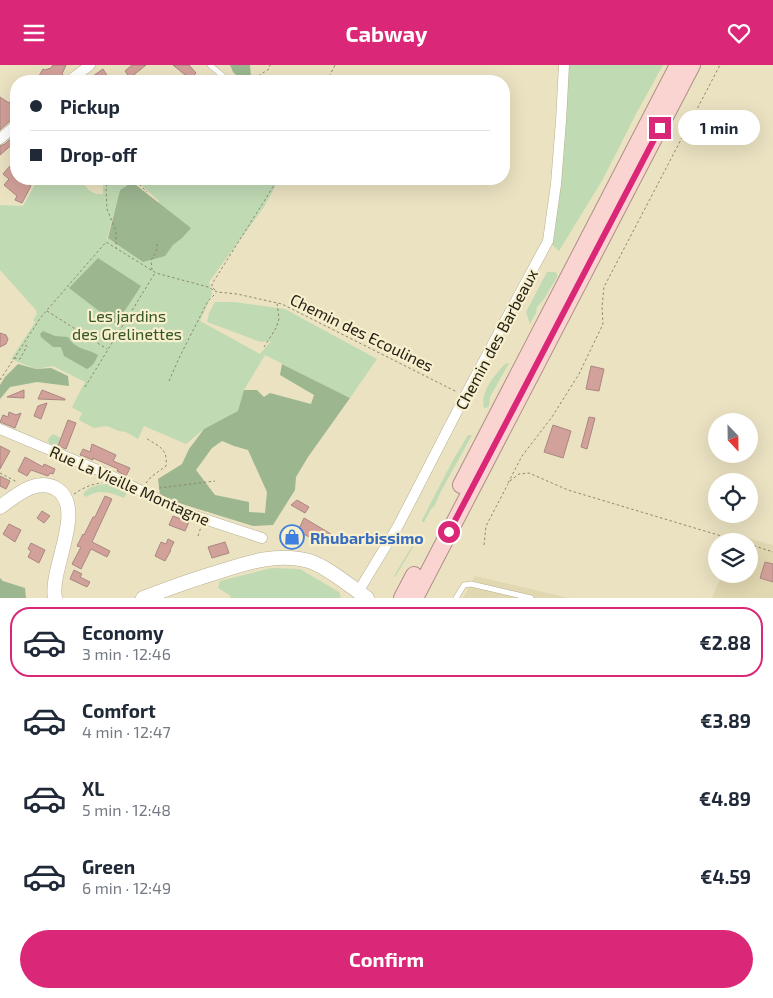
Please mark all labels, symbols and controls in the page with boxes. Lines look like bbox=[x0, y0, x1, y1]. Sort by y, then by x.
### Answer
icon: menu bbox=[20, 19, 48, 47]
icon: heart bbox=[725, 19, 753, 47]
text: Cabway bbox=[346, 20, 427, 46]
text: Pickup bbox=[60, 95, 120, 118]
callout: 1 min bbox=[678, 111, 760, 145]
route end bbox=[649, 117, 671, 139]
text: 1 min bbox=[700, 118, 738, 137]
text: Drop-off bbox=[60, 143, 137, 166]
street label: Chemin des Barbeaux bbox=[451, 265, 541, 413]
street label: Chemin des Ecoulines bbox=[287, 289, 437, 375]
park label: Les jardins des Grelinettes bbox=[72, 306, 182, 343]
north arrow bbox=[708, 413, 758, 463]
map controls bbox=[708, 413, 758, 583]
street label: Rue La Vieille Montagne bbox=[47, 441, 213, 529]
button: locate bbox=[708, 473, 758, 523]
route start bbox=[438, 521, 460, 543]
shop icon: Rhubarbissimo bbox=[279, 524, 305, 550]
place label: Rhubarbissimo bbox=[310, 528, 424, 547]
button: layers bbox=[708, 533, 758, 583]
icon: car bbox=[22, 620, 67, 665]
text: Economy bbox=[82, 621, 164, 644]
text: €2.88 bbox=[699, 631, 751, 654]
text: 3 min · 12:46 bbox=[82, 644, 171, 663]
icon: car bbox=[22, 698, 67, 743]
text: Comfort bbox=[82, 699, 156, 722]
text: €3.89 bbox=[700, 709, 751, 732]
text: 4 min · 12:47 bbox=[82, 722, 171, 741]
icon: car bbox=[22, 776, 67, 821]
text: XL bbox=[82, 777, 104, 800]
text: €4.89 bbox=[699, 787, 751, 810]
text: 5 min · 12:48 bbox=[82, 800, 171, 819]
icon: car bbox=[22, 854, 67, 899]
text: Green bbox=[82, 855, 135, 878]
text: €4.59 bbox=[700, 865, 751, 888]
text: 6 min · 12:49 bbox=[82, 878, 171, 897]
button: Confirm bbox=[20, 930, 753, 988]

